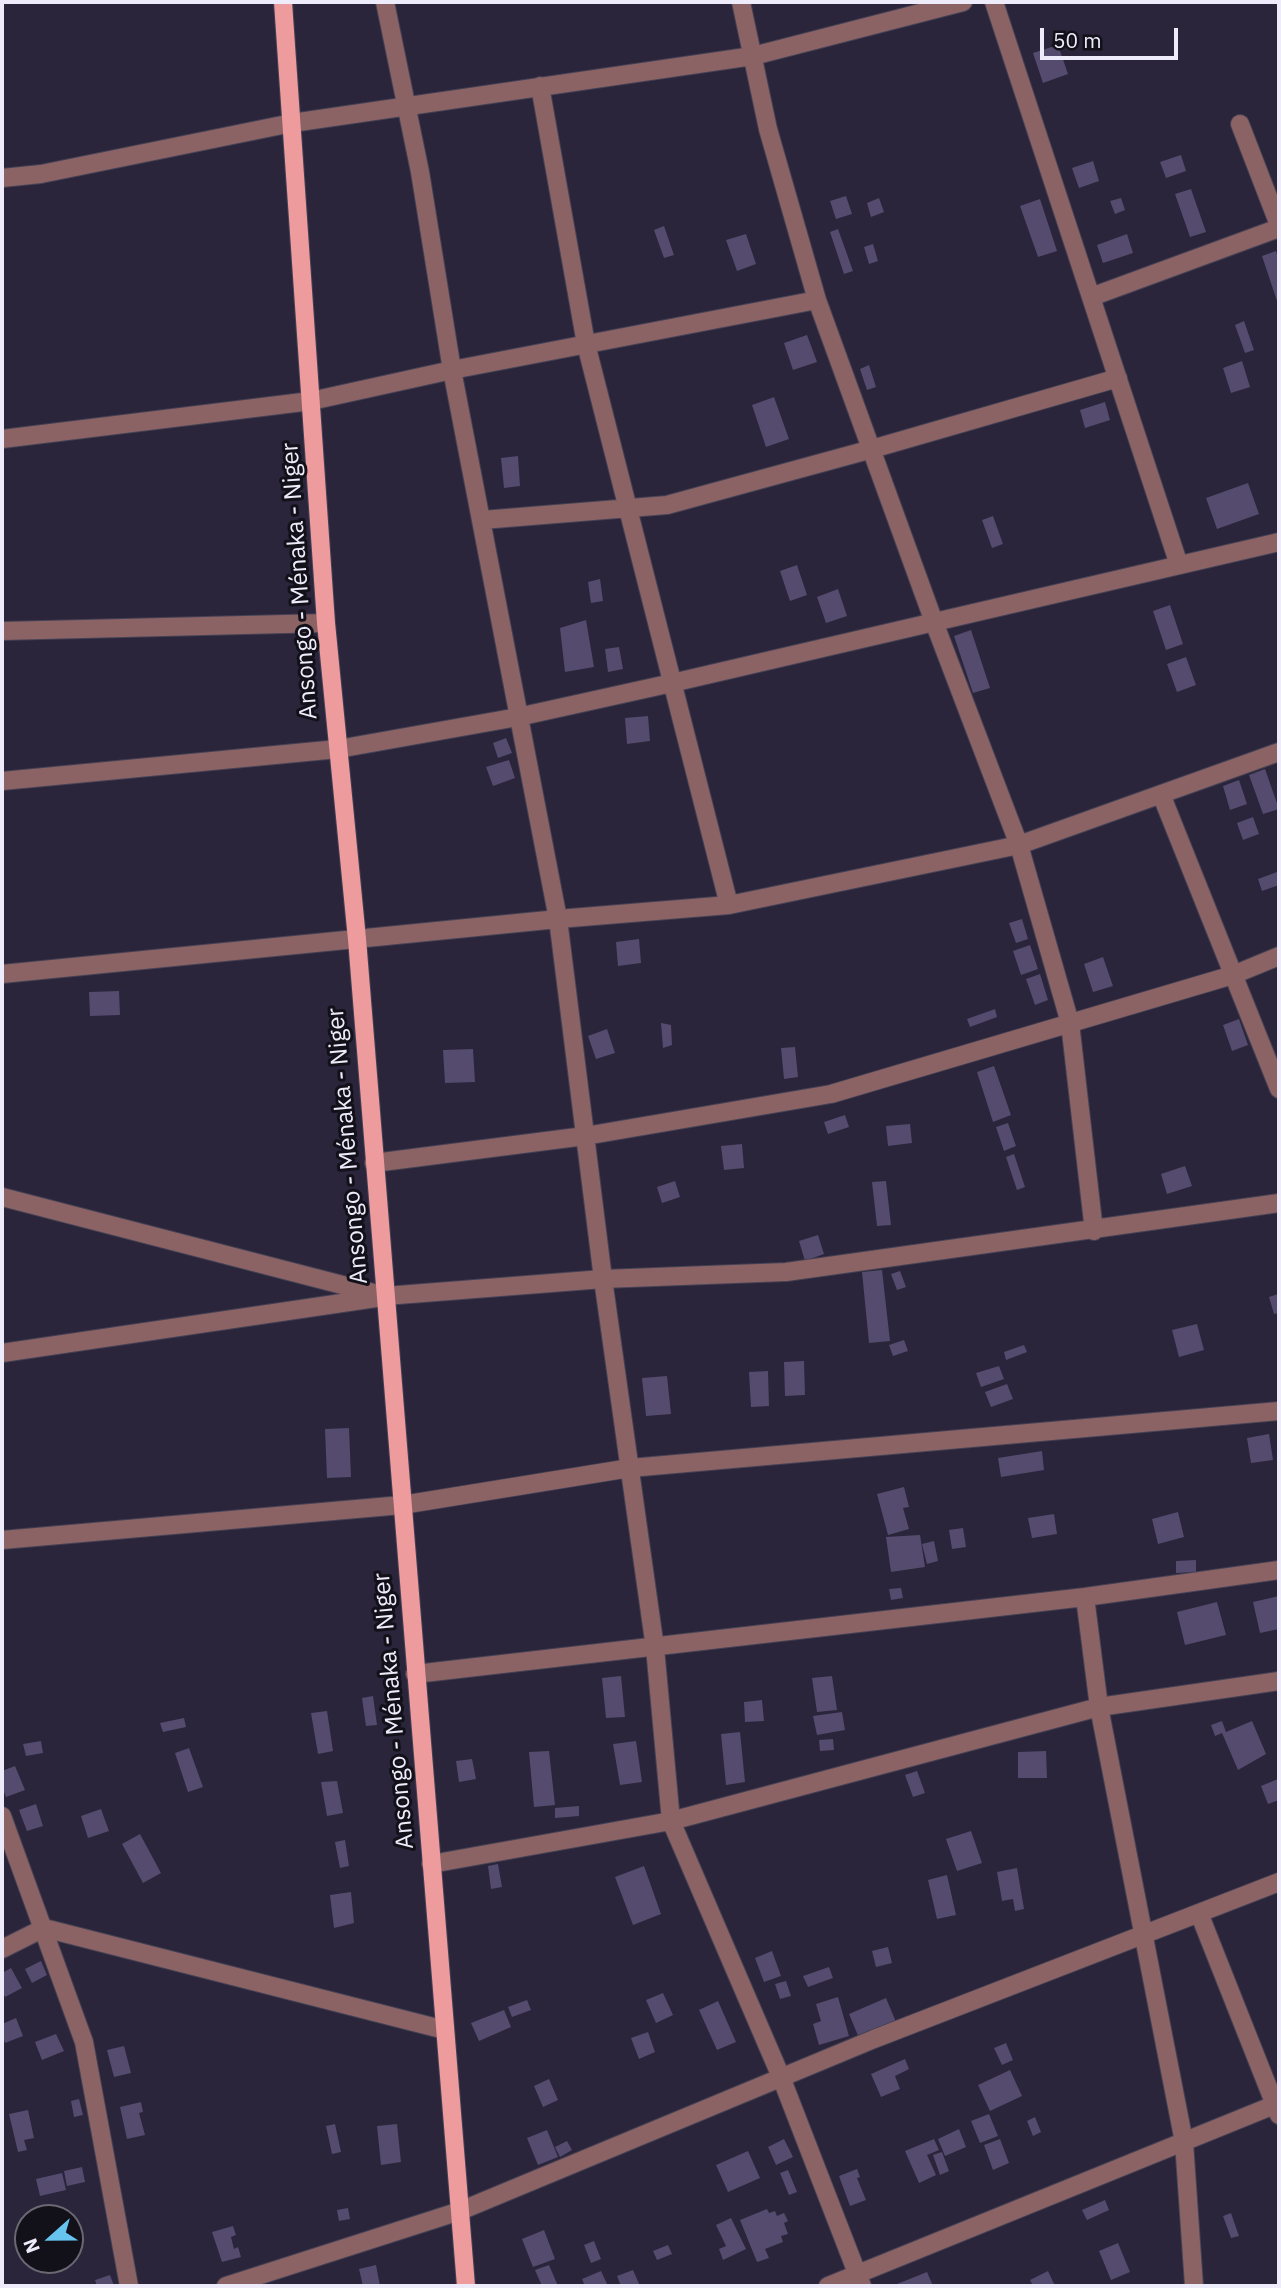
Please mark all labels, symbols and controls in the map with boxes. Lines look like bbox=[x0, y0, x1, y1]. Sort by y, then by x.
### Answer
scale bar bbox=[1043, 14, 1181, 58]
text: 50 m bbox=[1053, 26, 1102, 54]
street label: Ansongo - Ménaka - Niger bbox=[276, 442, 324, 720]
street label: Ansongo - Ménaka - Niger bbox=[322, 1007, 374, 1285]
street label: Ansongo - Ménaka - Niger bbox=[368, 1572, 420, 1850]
north arrow bbox=[14, 2204, 84, 2274]
text: N bbox=[18, 2235, 45, 2257]

